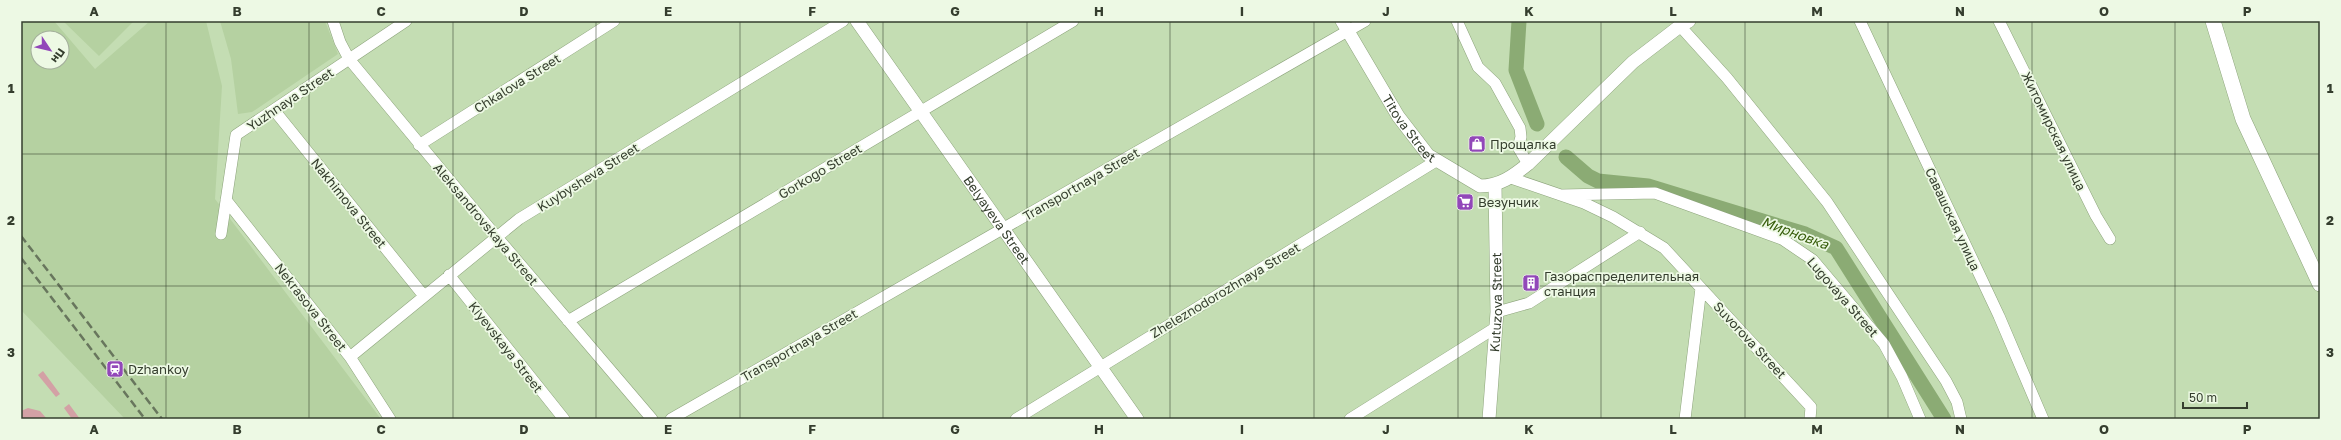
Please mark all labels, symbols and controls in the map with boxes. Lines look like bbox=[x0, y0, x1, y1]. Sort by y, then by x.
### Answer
text: A bbox=[89, 3, 99, 19]
text: B bbox=[232, 3, 242, 19]
text: C bbox=[376, 3, 386, 19]
text: D bbox=[519, 3, 529, 19]
text: E bbox=[664, 3, 672, 19]
text: F bbox=[808, 3, 816, 19]
text: G bbox=[950, 3, 960, 19]
text: H bbox=[1094, 3, 1104, 19]
text: I bbox=[1240, 3, 1244, 19]
text: J bbox=[1382, 3, 1390, 19]
text: K bbox=[1524, 3, 1534, 19]
text: L bbox=[1669, 3, 1677, 19]
text: M bbox=[1811, 3, 1823, 19]
text: N bbox=[1955, 3, 1965, 19]
text: O bbox=[2099, 3, 2109, 19]
text: P bbox=[2243, 3, 2252, 19]
north arrow bbox=[30, 30, 70, 70]
text: Пн bbox=[49, 46, 68, 66]
street label: Chkalova Street bbox=[471, 50, 563, 116]
street label: Yuzhnaya Street bbox=[244, 64, 336, 134]
street label: Житомирская улица bbox=[2018, 69, 2090, 193]
text: 1 bbox=[8, 80, 15, 96]
text: 1 bbox=[2327, 80, 2334, 96]
street label: Titova Street bbox=[1379, 92, 1439, 166]
shop icon: Прощалка bbox=[1467, 134, 1487, 154]
place label: Прощалка bbox=[1490, 136, 1556, 152]
street label: Kuybysheva Street bbox=[534, 139, 642, 215]
street label: Gorkogo Street bbox=[775, 140, 865, 202]
street label: Transportnaya Street bbox=[1020, 144, 1142, 224]
street label: Nakhimova Street bbox=[308, 155, 390, 251]
street label: Aleksandrovskaya Street bbox=[430, 160, 542, 288]
street label: Савашская улица bbox=[1922, 165, 1984, 273]
street label: Belyayeva Street bbox=[960, 172, 1033, 267]
supermarket icon: Везунчик bbox=[1455, 192, 1475, 212]
place label: Везунчик bbox=[1478, 194, 1539, 210]
text: 2 bbox=[7, 212, 15, 228]
text: 2 bbox=[2326, 212, 2334, 228]
water label: Мирновка bbox=[1759, 213, 1832, 253]
street label: Zheleznodorozhnaya Street bbox=[1147, 239, 1303, 341]
street label: Kutuzova Street bbox=[1486, 252, 1505, 353]
street label: Lugovaya Street bbox=[1804, 254, 1882, 340]
street label: Nekrasova Street bbox=[272, 260, 350, 354]
place label: Газораспределительная станция bbox=[1544, 268, 1699, 299]
building icon: Газораспределительная станция bbox=[1521, 273, 1541, 293]
street label: Kiyevskaya Street bbox=[465, 298, 547, 396]
street label: Suvorova Street bbox=[1710, 298, 1790, 382]
street label: Transportnaya Street bbox=[738, 305, 860, 385]
text: 3 bbox=[7, 344, 15, 360]
text: 3 bbox=[2326, 344, 2334, 360]
station icon: Dzhankoy bbox=[105, 359, 125, 379]
place label: Dzhankoy bbox=[128, 361, 190, 377]
scale bar bbox=[2183, 384, 2247, 410]
text: 50 m bbox=[2189, 390, 2217, 405]
text: A bbox=[89, 421, 99, 437]
text: B bbox=[232, 421, 242, 437]
text: C bbox=[376, 421, 386, 437]
text: D bbox=[519, 421, 529, 437]
text: E bbox=[664, 421, 672, 437]
text: F bbox=[808, 421, 816, 437]
text: G bbox=[950, 421, 960, 437]
text: H bbox=[1094, 421, 1104, 437]
text: I bbox=[1240, 421, 1244, 437]
text: J bbox=[1382, 421, 1390, 437]
text: K bbox=[1524, 421, 1534, 437]
text: L bbox=[1669, 421, 1677, 437]
text: M bbox=[1811, 421, 1823, 437]
text: N bbox=[1955, 421, 1965, 437]
text: O bbox=[2099, 421, 2109, 437]
text: P bbox=[2243, 421, 2252, 437]

